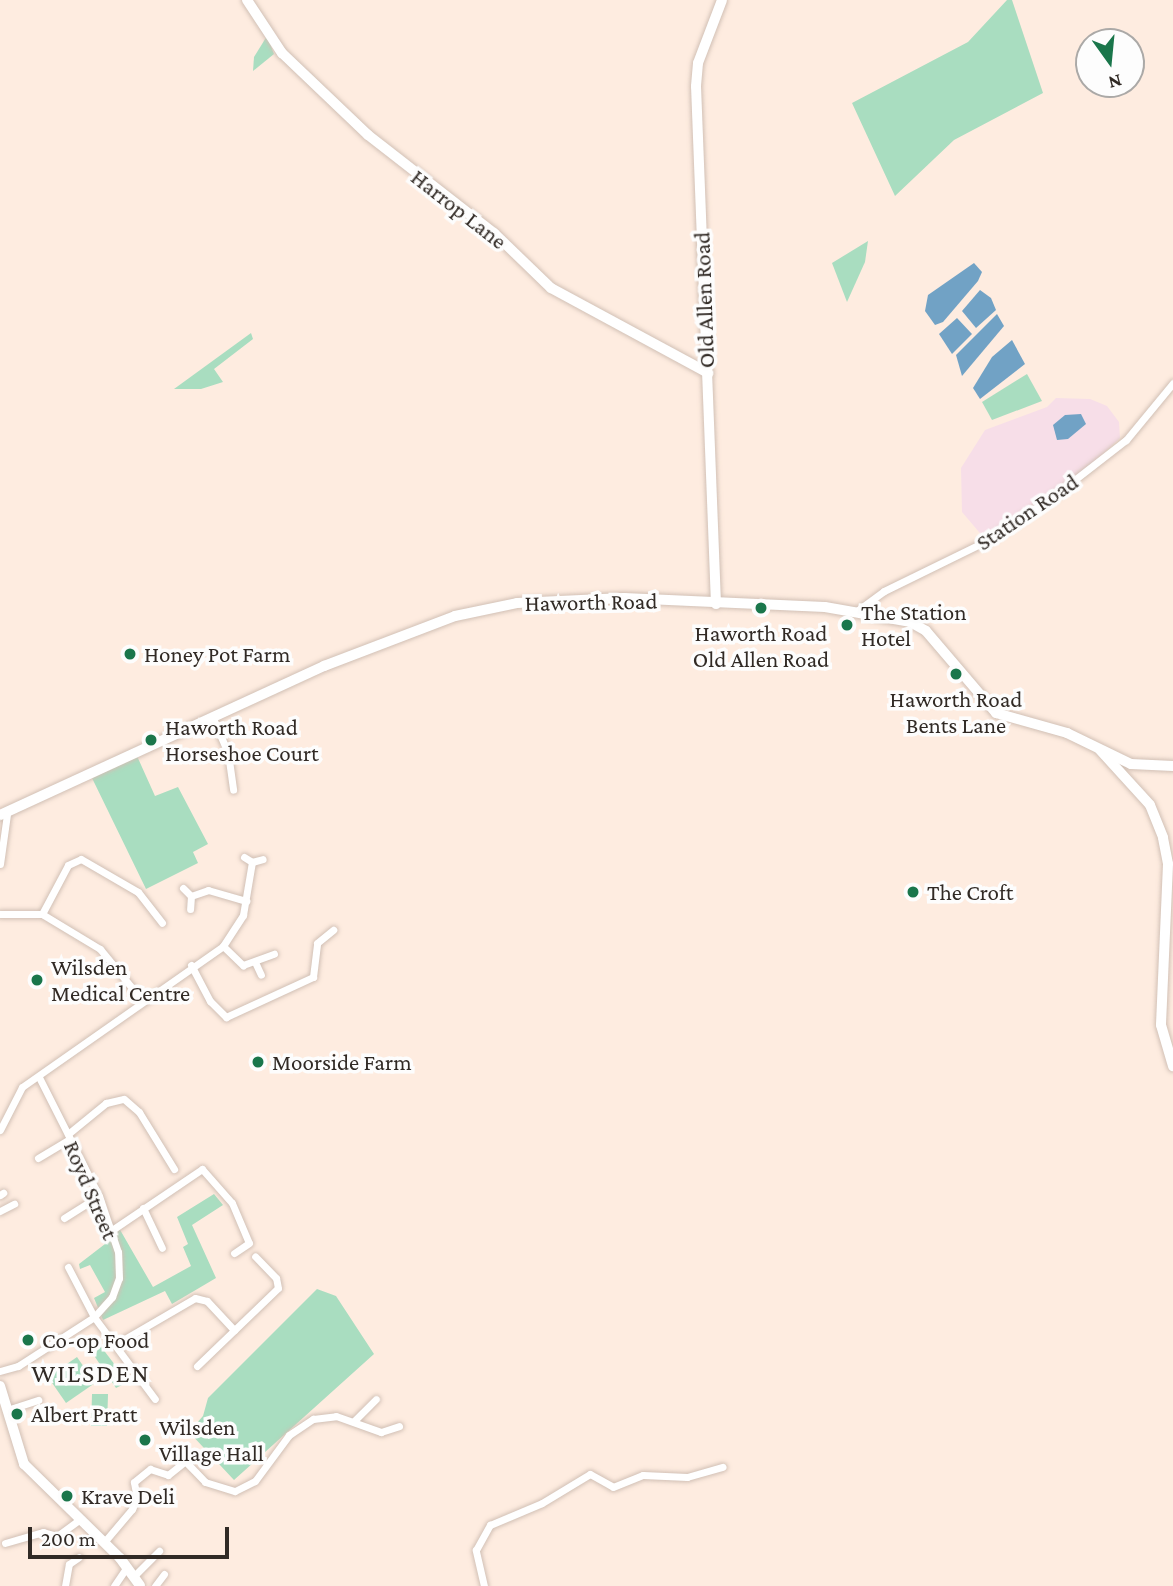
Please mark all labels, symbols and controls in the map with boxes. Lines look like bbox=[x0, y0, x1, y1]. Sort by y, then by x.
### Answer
north arrow bbox=[1075, 28, 1145, 98]
text: N bbox=[1106, 70, 1124, 94]
street label: Harrop Lane bbox=[406, 163, 512, 255]
street label: Old Allen Road bbox=[688, 231, 720, 369]
street label: Station Road bbox=[971, 468, 1083, 556]
street label: Haworth Road bbox=[524, 587, 658, 617]
place label: The Station Hotel bbox=[861, 598, 967, 652]
marker: Haworth Road Old Allen Road bbox=[753, 600, 769, 616]
marker: The Station Hotel bbox=[839, 617, 855, 633]
place label: Haworth Road Old Allen Road bbox=[693, 619, 829, 673]
place label: Honey Pot Farm bbox=[144, 640, 290, 668]
marker: Honey Pot Farm bbox=[122, 646, 138, 662]
marker: Haworth Road Bents Lane bbox=[948, 666, 964, 682]
place label: Haworth Road Bents Lane bbox=[890, 685, 1022, 739]
place label: Haworth Road Horseshoe Court bbox=[165, 713, 319, 767]
marker: Haworth Road Horseshoe Court bbox=[143, 732, 159, 748]
place label: The Croft bbox=[927, 878, 1013, 906]
marker: The Croft bbox=[905, 884, 921, 900]
place label: Wilsden Medical Centre bbox=[51, 953, 190, 1007]
marker: Wilsden Medical Centre bbox=[29, 972, 45, 988]
place label: Moorside Farm bbox=[272, 1048, 412, 1076]
marker: Moorside Farm bbox=[250, 1054, 266, 1070]
street label: Royd Street bbox=[58, 1136, 124, 1244]
place label: Co-op Food bbox=[42, 1326, 149, 1354]
marker: Co-op Food bbox=[20, 1332, 36, 1348]
district label: WILSDEN bbox=[32, 1358, 150, 1390]
place label: Albert Pratt bbox=[31, 1400, 137, 1428]
marker: Albert Pratt bbox=[9, 1406, 25, 1422]
place label: Wilsden Village Hall bbox=[159, 1413, 264, 1467]
marker: Wilsden Village Hall bbox=[137, 1432, 153, 1448]
place label: Krave Deli bbox=[81, 1482, 175, 1510]
marker: Krave Deli bbox=[59, 1488, 75, 1504]
scale bar bbox=[32, 1512, 233, 1556]
text: 200 m bbox=[41, 1527, 96, 1551]

